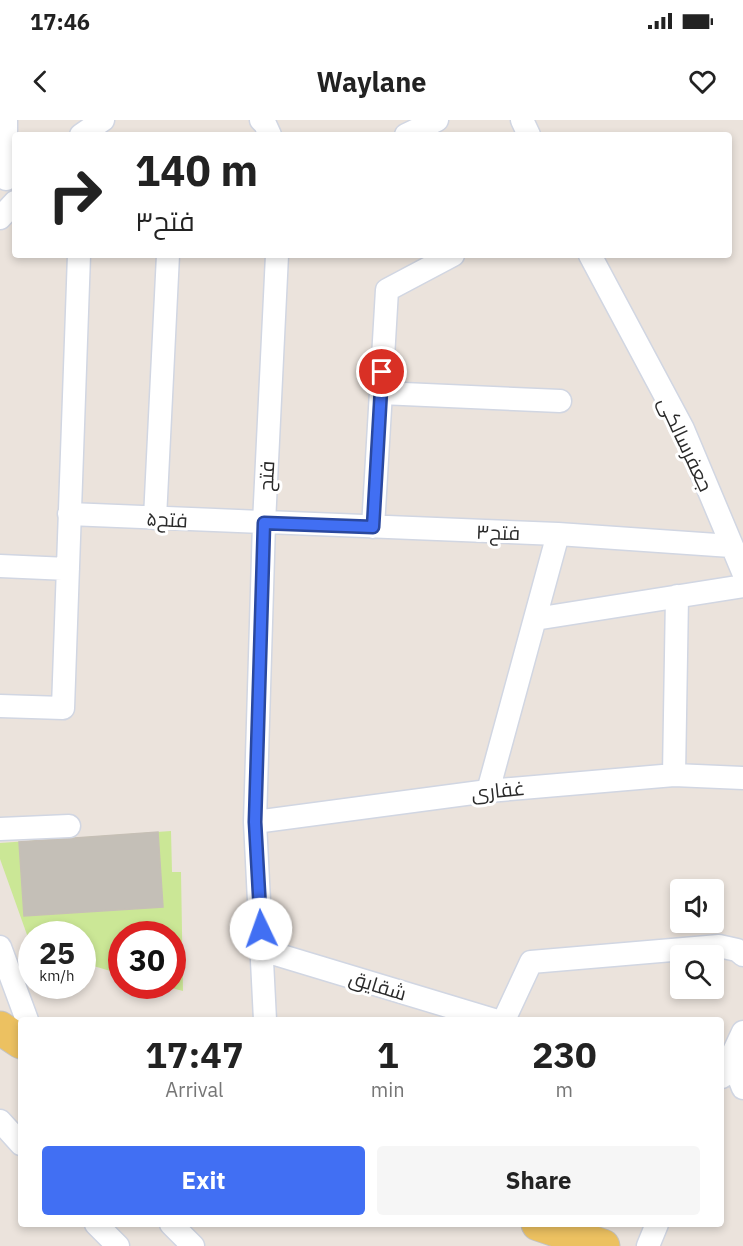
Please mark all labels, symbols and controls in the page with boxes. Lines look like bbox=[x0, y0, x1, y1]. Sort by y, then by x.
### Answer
text: 17:46 bbox=[30, 7, 90, 36]
text: Waylane bbox=[317, 64, 426, 99]
icon: back bbox=[24, 65, 57, 98]
icon: heart bbox=[686, 65, 719, 98]
text: 140 m bbox=[135, 143, 258, 198]
icon: right bbox=[36, 156, 114, 234]
text: فتح۳ bbox=[135, 203, 195, 238]
pin bbox=[356, 346, 407, 397]
icon: arrive bbox=[365, 355, 398, 388]
street label: جعفرسالکی bbox=[652, 392, 720, 496]
street label: فتح bbox=[252, 460, 281, 492]
street label: فتح۵ bbox=[146, 504, 188, 535]
street label: فتح۳ bbox=[475, 518, 521, 547]
street label: غفاری bbox=[470, 774, 526, 806]
map controls bbox=[670, 879, 724, 999]
button: sound bbox=[670, 879, 724, 933]
position arrow bbox=[229, 897, 293, 961]
speed limit sign: 30 bbox=[108, 921, 186, 999]
text: 25 bbox=[39, 933, 75, 972]
button: search bbox=[670, 945, 724, 999]
street label: شقایق bbox=[346, 964, 410, 1006]
text: km/h bbox=[39, 966, 75, 985]
text: 17:47 bbox=[145, 1031, 244, 1078]
text: 1 bbox=[377, 1031, 399, 1078]
text: 230 bbox=[532, 1031, 597, 1078]
text: Arrival bbox=[165, 1076, 224, 1103]
text: min bbox=[371, 1076, 405, 1103]
text: m bbox=[556, 1076, 573, 1103]
button: Exit bbox=[42, 1146, 365, 1215]
button: Share bbox=[377, 1146, 700, 1215]

